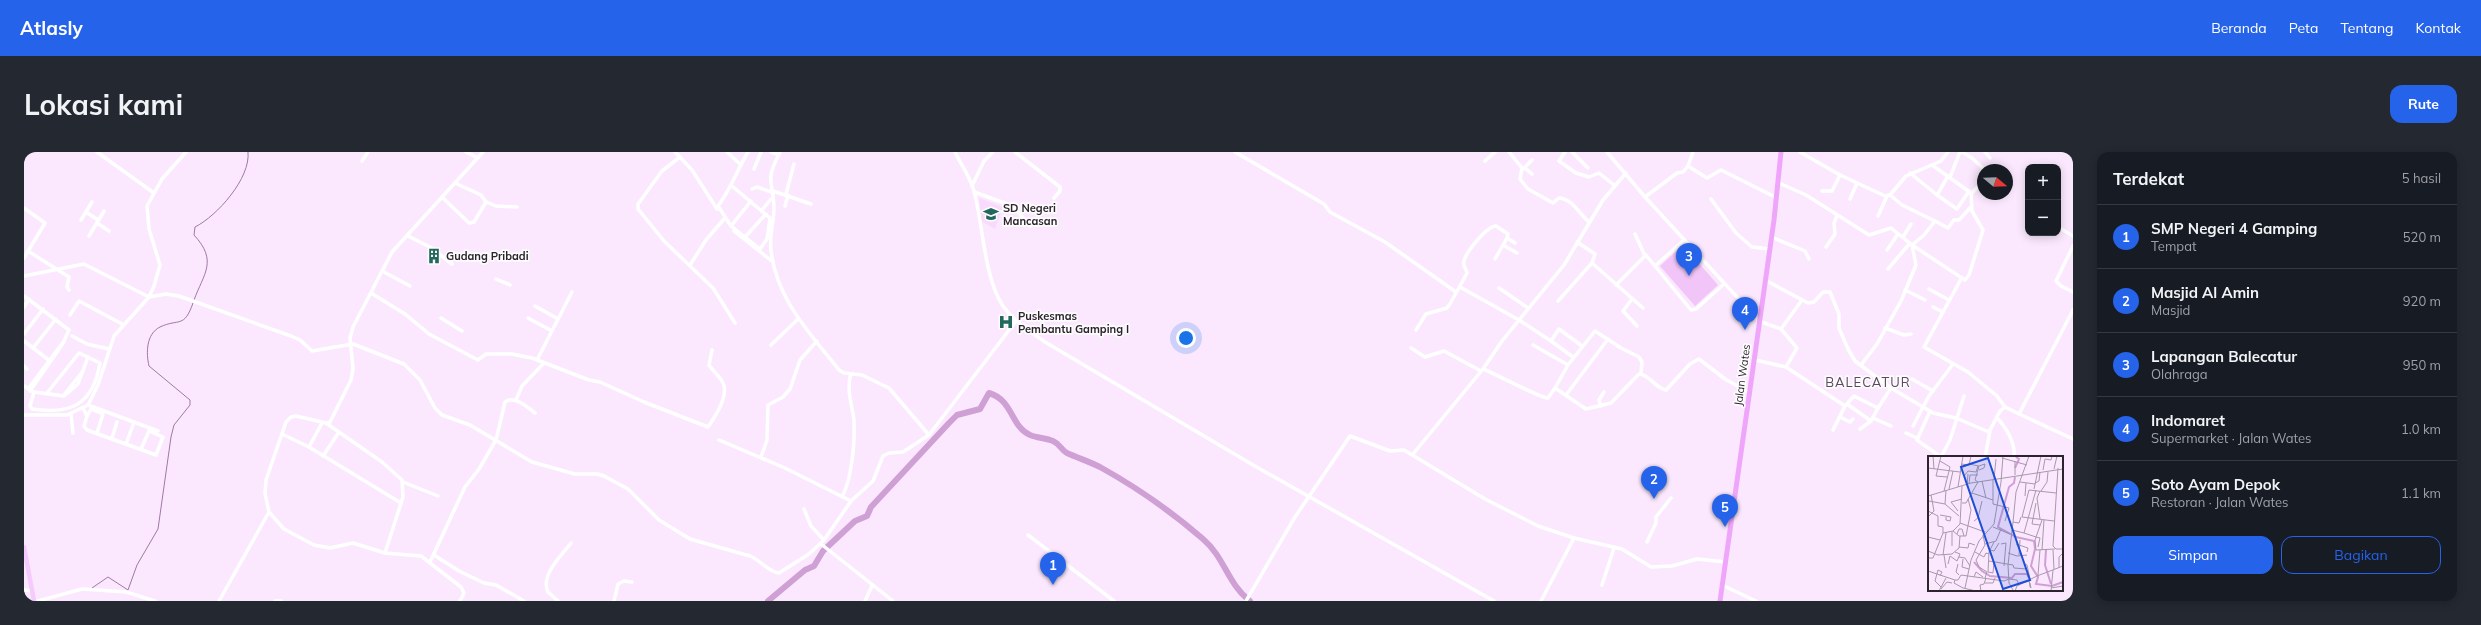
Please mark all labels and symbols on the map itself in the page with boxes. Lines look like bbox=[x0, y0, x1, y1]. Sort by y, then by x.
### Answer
north arrow bbox=[1977, 164, 2013, 200]
place label: SD Negeri Mancasan bbox=[1003, 201, 1057, 228]
school or university icon: SD Negeri Mancasan bbox=[982, 205, 1000, 223]
pin: 3 bbox=[1676, 243, 1702, 276]
building icon: Gudang Pribadi bbox=[425, 247, 443, 265]
place label: Gudang Pribadi bbox=[446, 249, 529, 263]
pin: 4 bbox=[1732, 297, 1758, 330]
place label: Puskesmas Pembantu Gamping I bbox=[1018, 309, 1129, 336]
hospital icon: Puskesmas Pembantu Gamping I bbox=[997, 313, 1015, 331]
your location bbox=[1176, 328, 1196, 348]
street label: Jalan Wates bbox=[1731, 343, 1753, 407]
district label: BALECATUR bbox=[1825, 374, 1911, 390]
inset map bbox=[1928, 456, 2063, 591]
pin: 2 bbox=[1641, 466, 1667, 499]
pin: 5 bbox=[1712, 494, 1738, 527]
pin: 1 bbox=[1040, 552, 1066, 585]

